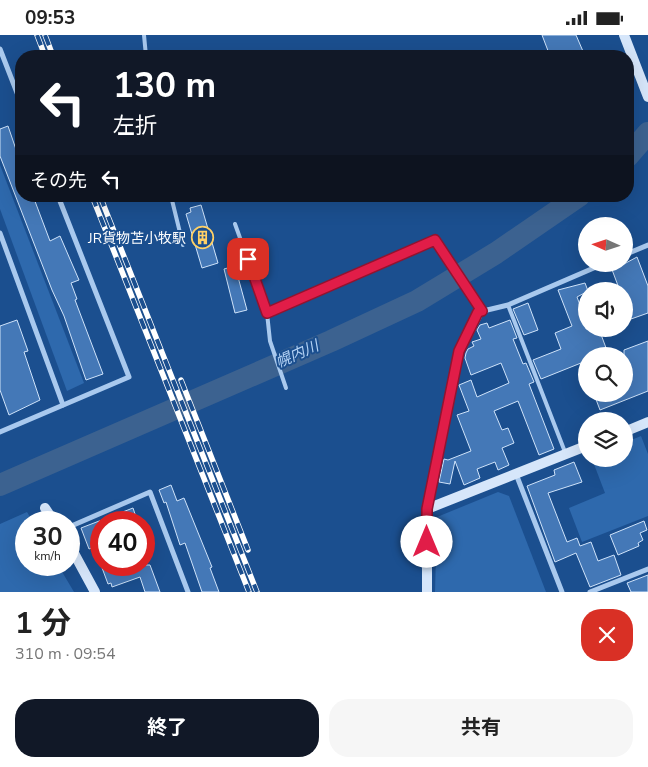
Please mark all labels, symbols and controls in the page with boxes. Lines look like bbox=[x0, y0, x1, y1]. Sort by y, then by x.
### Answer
text: 09:53 bbox=[25, 5, 75, 31]
text: 130 m bbox=[113, 62, 216, 109]
icon: left bbox=[30, 70, 95, 135]
text: 左折 bbox=[113, 111, 157, 141]
icon: left bbox=[97, 165, 125, 193]
text: その先 bbox=[30, 168, 87, 194]
north arrow bbox=[578, 217, 632, 273]
map controls bbox=[578, 217, 633, 467]
building icon: JR貨物苫小牧駅 bbox=[190, 226, 214, 250]
place label: JR貨物苫小牧駅 bbox=[87, 229, 186, 248]
pin bbox=[227, 238, 269, 280]
icon: arrive bbox=[234, 245, 262, 273]
button: sound bbox=[578, 282, 633, 337]
water label: 幌内川 bbox=[272, 335, 323, 372]
button: search bbox=[578, 347, 633, 402]
button: layers bbox=[578, 412, 633, 467]
speed limit sign: 40 bbox=[90, 511, 155, 576]
position arrow bbox=[400, 515, 452, 567]
text: 30 bbox=[32, 520, 63, 554]
text: km/h bbox=[34, 548, 61, 564]
text: 1 分 bbox=[15, 603, 71, 644]
button: close bbox=[581, 609, 633, 661]
text: 310 m · 09:54 bbox=[15, 643, 116, 665]
button: 終了 bbox=[15, 699, 319, 757]
button: 共有 bbox=[329, 699, 633, 757]

